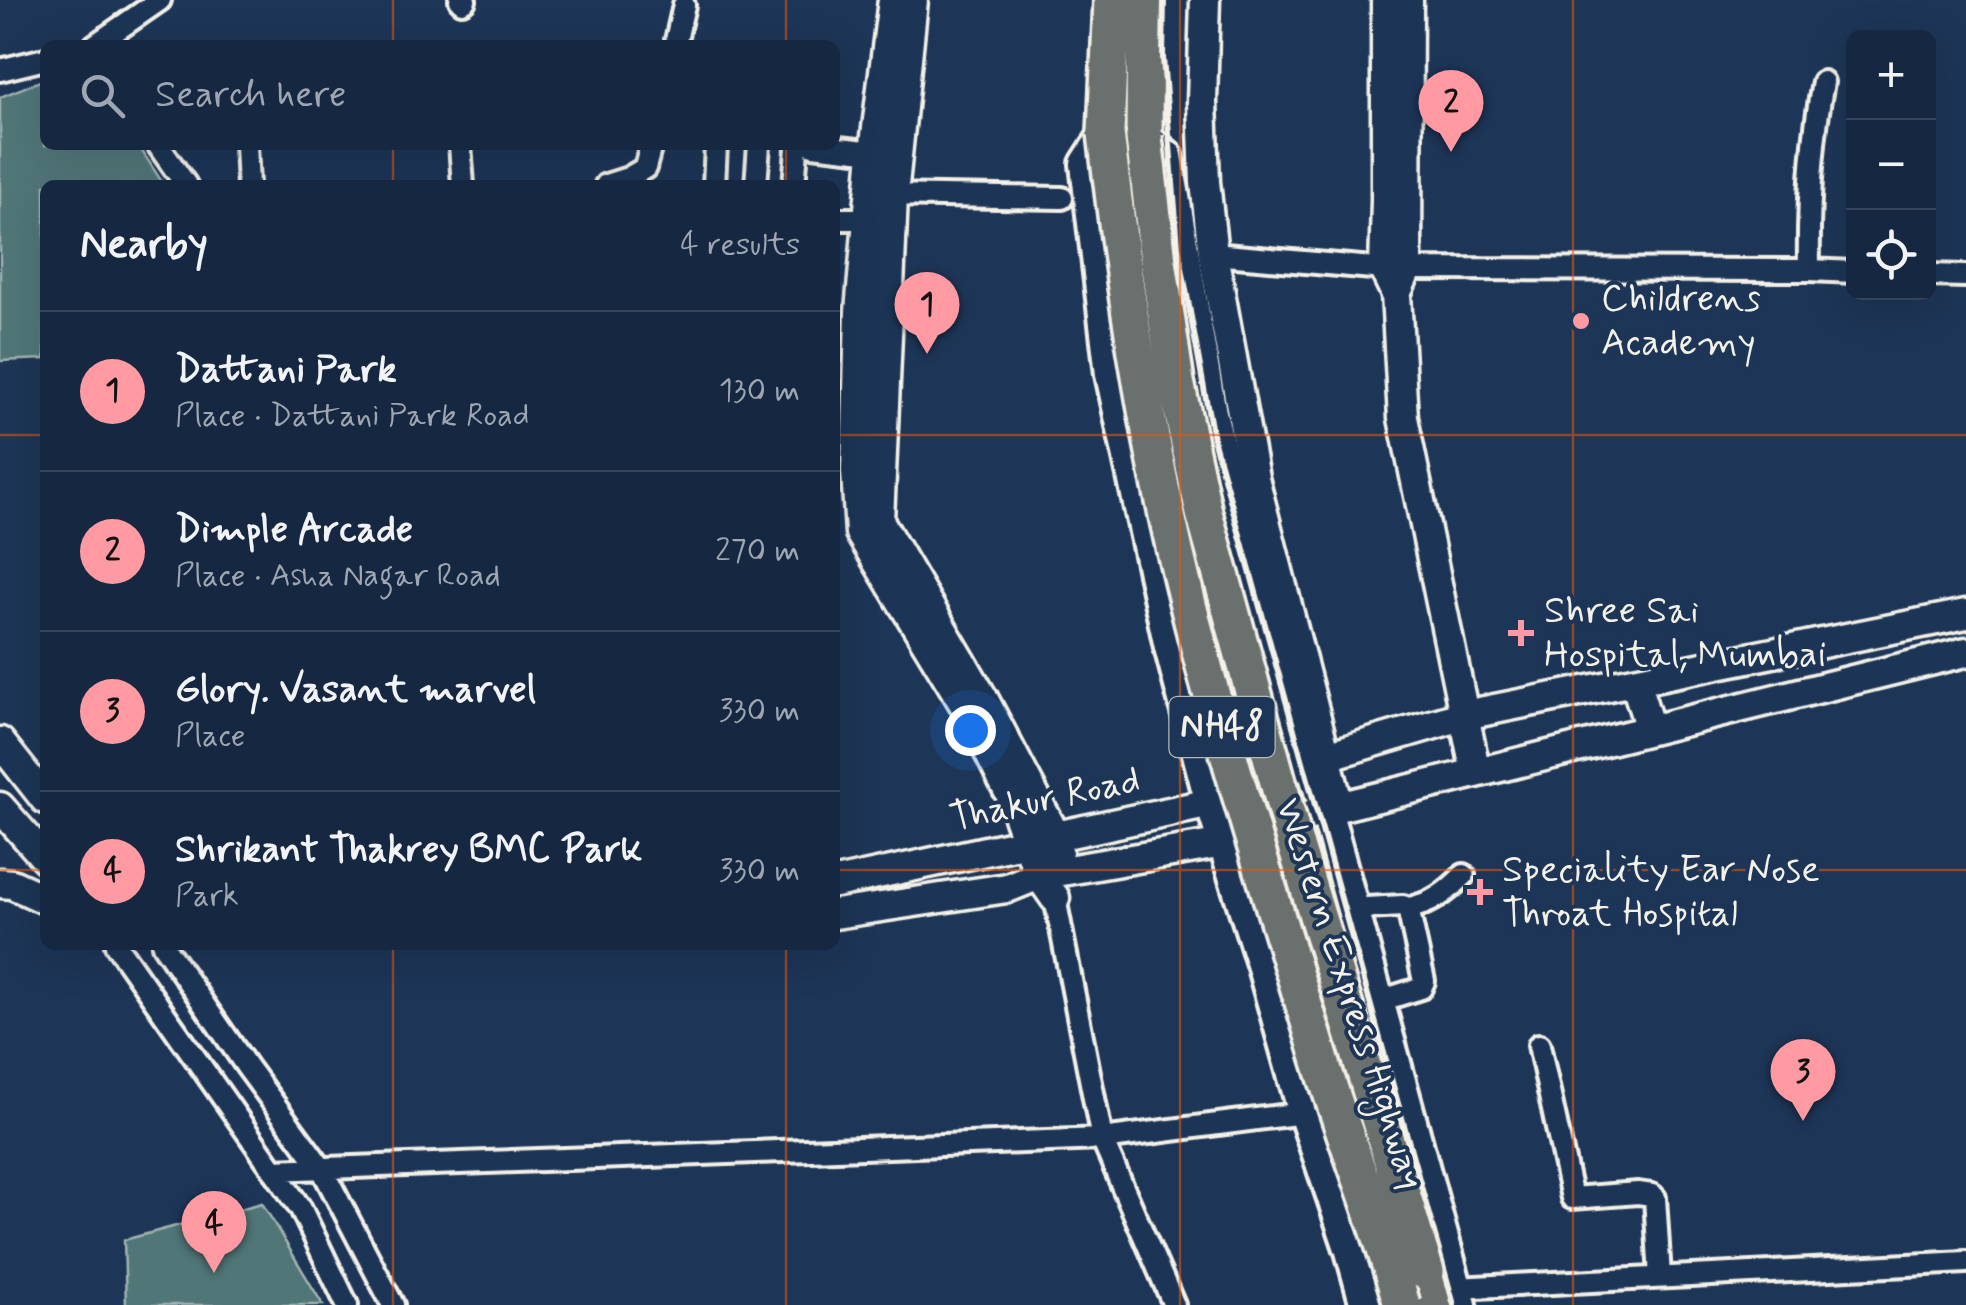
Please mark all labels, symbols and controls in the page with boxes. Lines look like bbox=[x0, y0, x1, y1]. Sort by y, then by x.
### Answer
map controls bbox=[1846, 30, 1936, 300]
button: + bbox=[1846, 30, 1936, 120]
search box bbox=[40, 40, 840, 150]
icon: search bbox=[75, 68, 130, 123]
pin: 2 bbox=[1418, 70, 1484, 152]
text: Search here bbox=[155, 71, 346, 120]
button: − bbox=[1846, 120, 1936, 210]
button: locate bbox=[1846, 210, 1936, 300]
text: Nearby bbox=[80, 218, 208, 273]
text: 4 results bbox=[680, 224, 800, 266]
pin: 1 bbox=[894, 272, 960, 354]
place label: Childrens Academy bbox=[1601, 275, 1761, 368]
marker: Childrens Academy bbox=[1570, 310, 1592, 332]
text: Dattani Park bbox=[175, 346, 397, 395]
text: 1 bbox=[105, 370, 120, 412]
text: 130 m bbox=[719, 370, 800, 412]
text: Place · Dattani Park Road bbox=[175, 395, 529, 437]
text: Dimple Arcade bbox=[175, 506, 413, 555]
text: 2 bbox=[105, 530, 120, 572]
text: 270 m bbox=[715, 530, 800, 572]
text: Place · Asha Nagar Road bbox=[175, 555, 501, 597]
place label: Shree Sai Hospital, Mumbai bbox=[1544, 587, 1826, 680]
marker: Shree Sai Hospital, Mumbai bbox=[1508, 620, 1534, 646]
text: Glory. Vasant marvel bbox=[175, 666, 536, 715]
text: 3 bbox=[105, 690, 120, 732]
text: 330 m bbox=[719, 690, 800, 732]
road number: NH48 bbox=[1170, 697, 1274, 757]
your location bbox=[945, 705, 996, 756]
text: Place bbox=[175, 715, 245, 757]
street label: Thakur Road bbox=[945, 756, 1145, 844]
street label: Western Express Highway bbox=[1259, 792, 1435, 1197]
text: Shrikant Thakrey BMC Park bbox=[175, 826, 642, 875]
place label: Speciality Ear Nose Throat Hospital bbox=[1502, 846, 1820, 939]
text: 4 bbox=[103, 850, 122, 892]
text: 330 m bbox=[719, 850, 800, 892]
text: Park bbox=[175, 875, 239, 917]
marker: Speciality Ear Nose Throat Hospital bbox=[1467, 879, 1493, 905]
pin: 3 bbox=[1770, 1038, 1836, 1121]
pin: 4 bbox=[182, 1190, 246, 1273]

